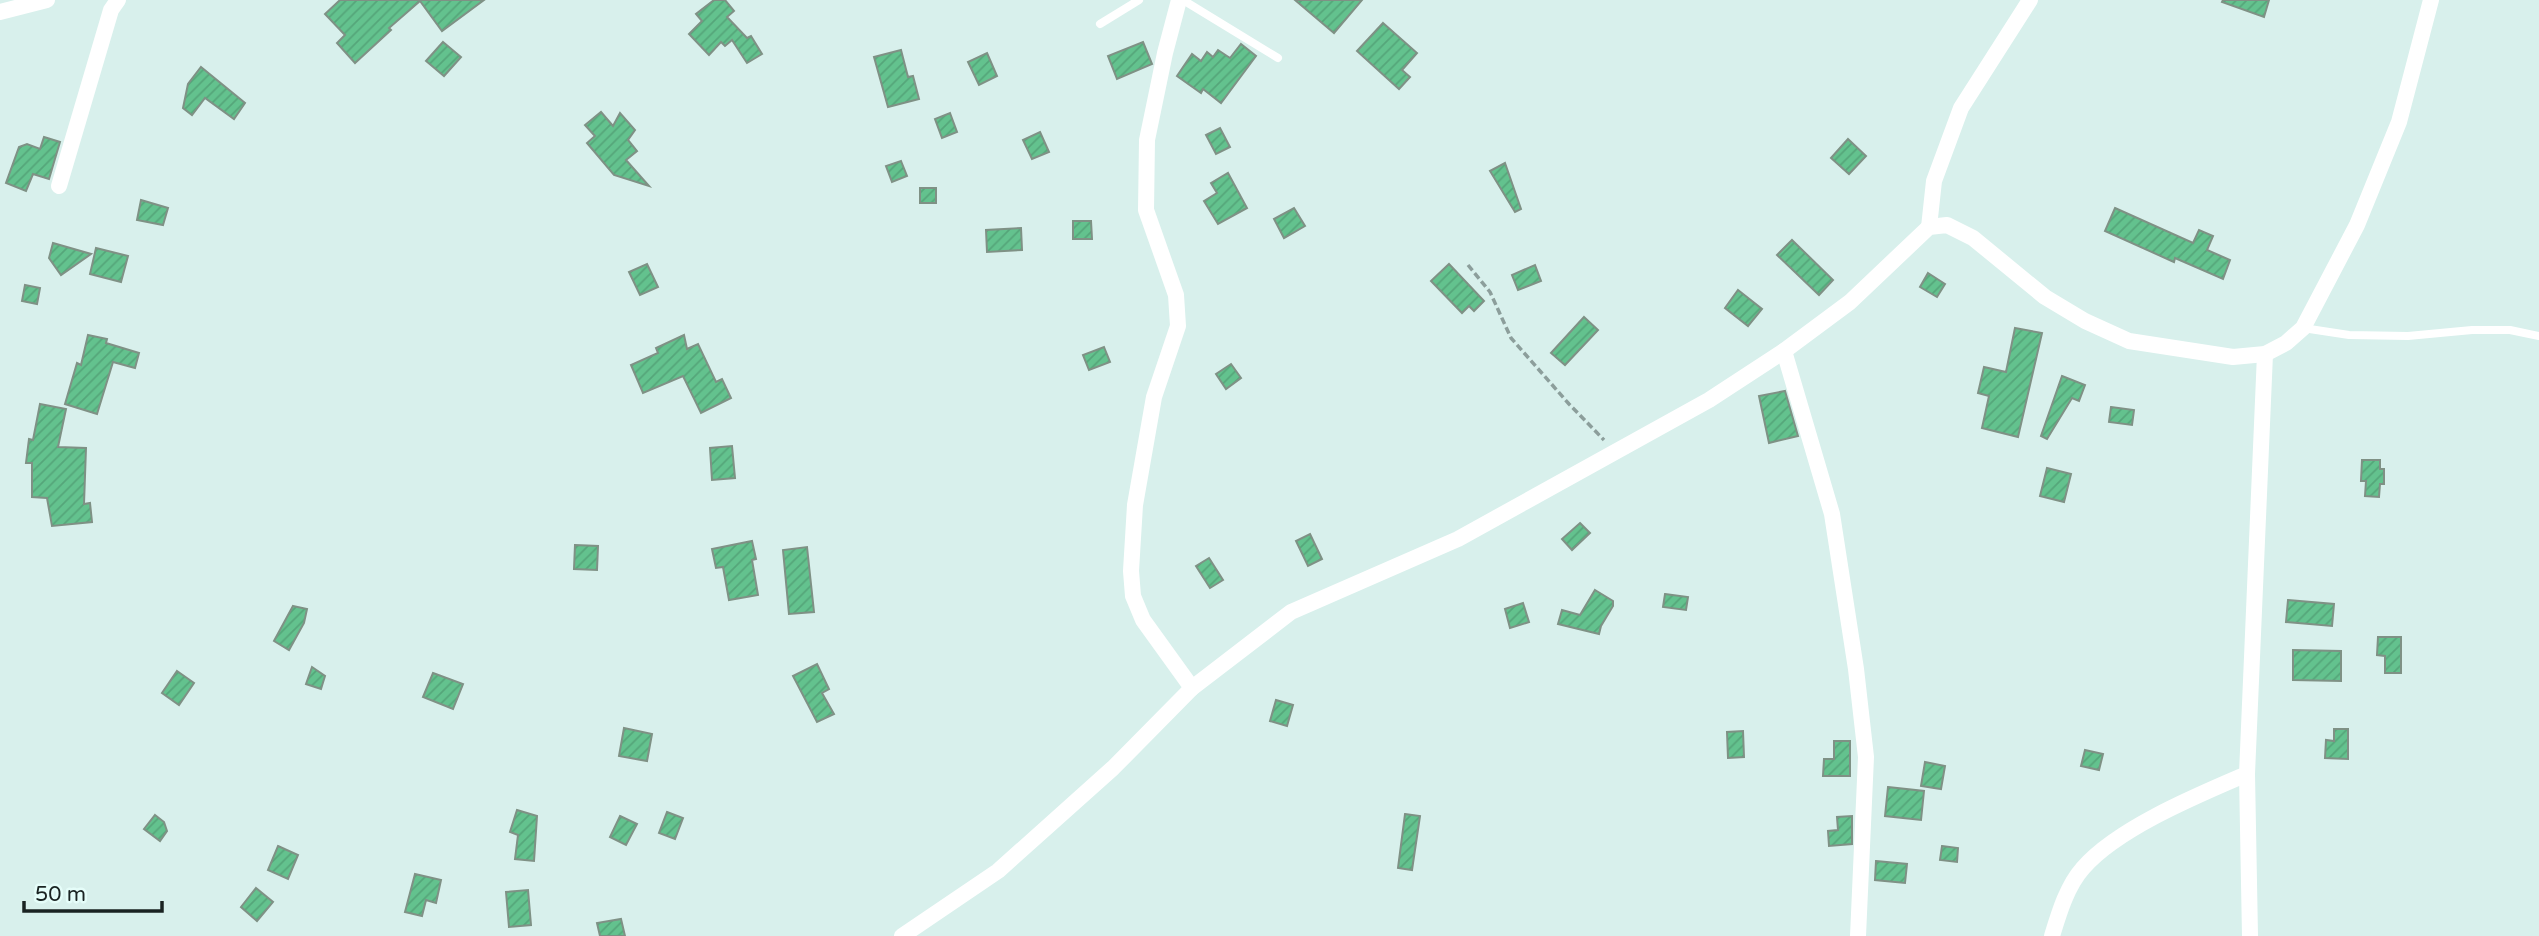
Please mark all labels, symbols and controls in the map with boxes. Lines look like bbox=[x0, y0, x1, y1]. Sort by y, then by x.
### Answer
scale bar bbox=[24, 870, 163, 914]
text: 50 m bbox=[35, 882, 86, 907]

